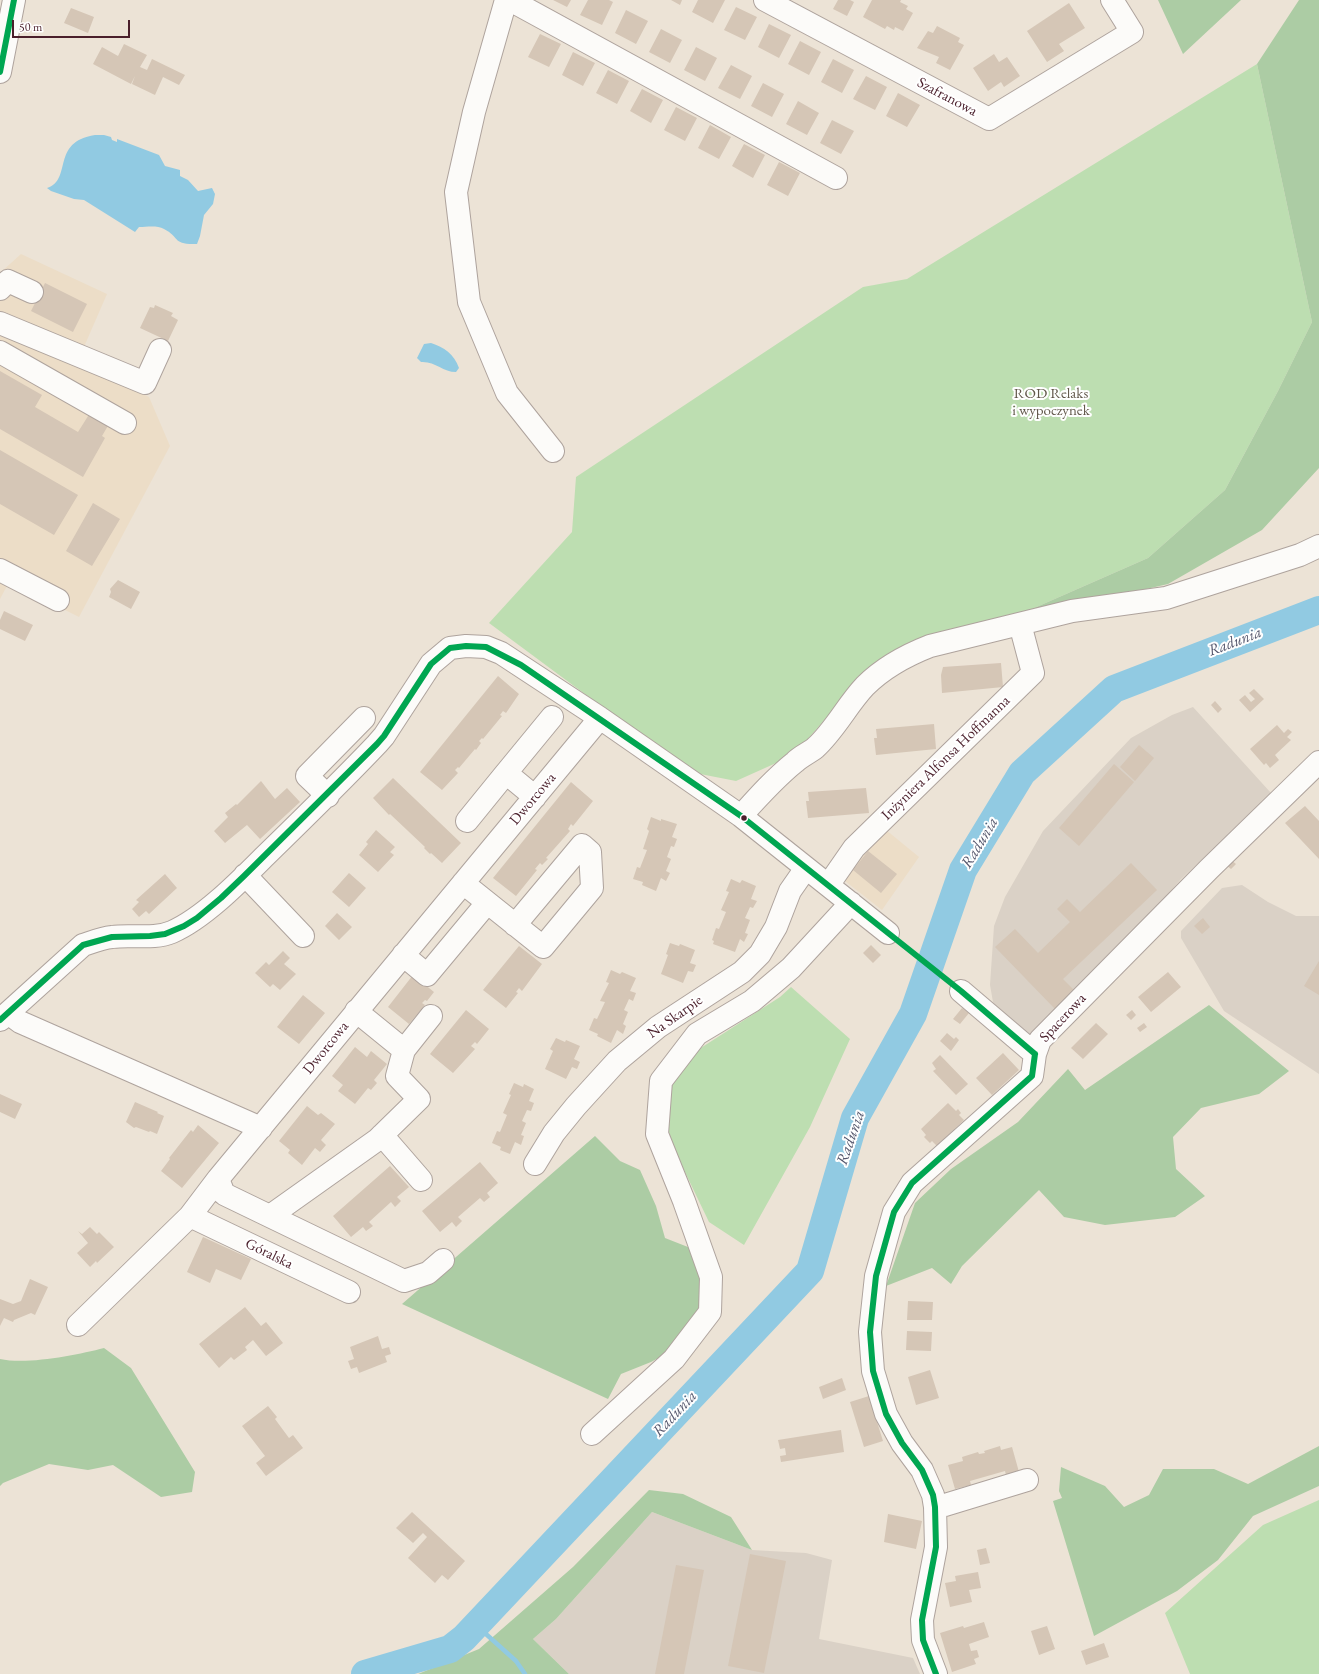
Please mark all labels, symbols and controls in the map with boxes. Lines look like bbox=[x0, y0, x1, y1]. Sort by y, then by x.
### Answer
scale bar bbox=[14, 12, 132, 38]
text: 50 m bbox=[19, 19, 42, 35]
street label: Szafranowa bbox=[914, 74, 980, 120]
park label: ROD Relaks i wypoczynek bbox=[1012, 385, 1090, 420]
water label: Radunia bbox=[1205, 623, 1265, 661]
street label: Inżyniera Alfonsa Hoffmanna bbox=[878, 692, 1014, 824]
street label: Dworcowa bbox=[506, 769, 560, 829]
unlabelled marker bbox=[739, 813, 749, 823]
water label: Radunia bbox=[957, 814, 1003, 872]
street label: Spacerowa bbox=[1036, 990, 1090, 1046]
street label: Na Skarpie bbox=[644, 992, 706, 1042]
street label: Dworcowa bbox=[299, 1018, 353, 1078]
water label: Radunia bbox=[833, 1108, 869, 1168]
street label: Góralska bbox=[242, 1235, 296, 1273]
water label: Radunia bbox=[649, 1387, 701, 1441]

